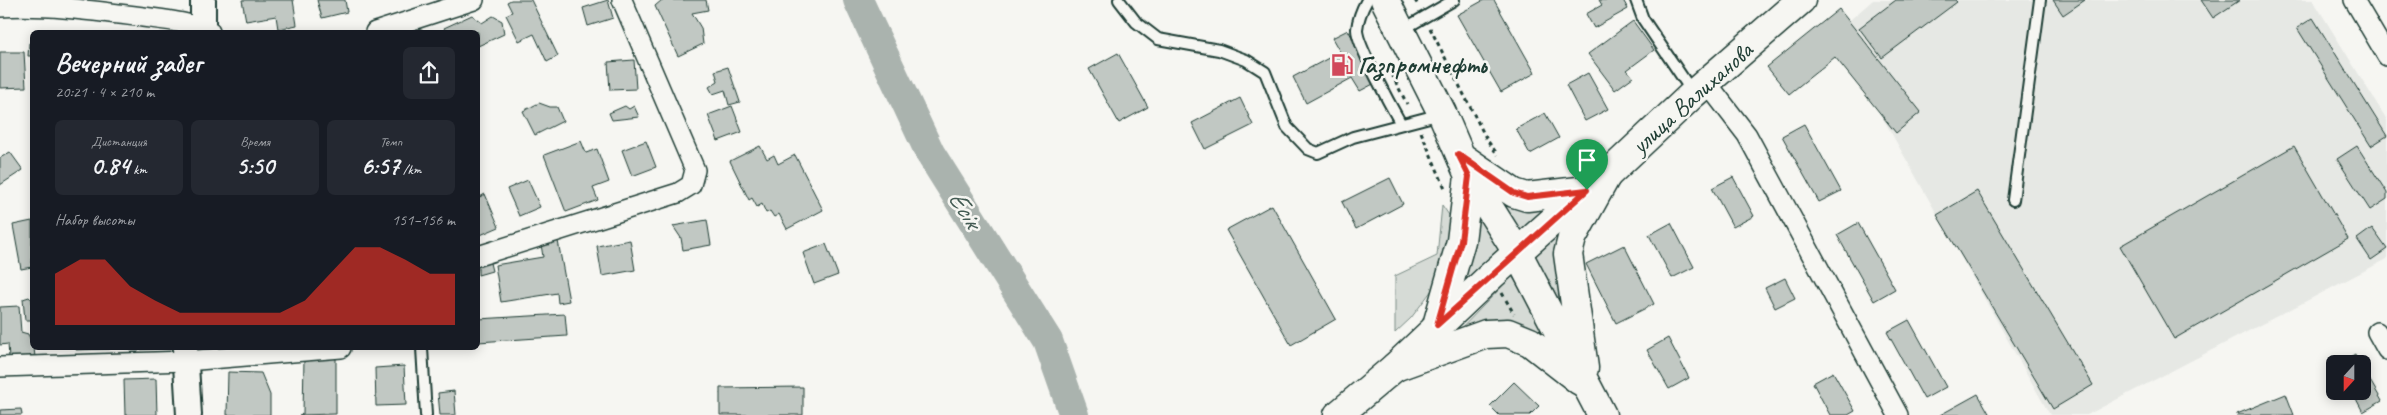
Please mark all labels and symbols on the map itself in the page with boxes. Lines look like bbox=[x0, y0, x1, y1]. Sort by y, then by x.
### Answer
street label: улица Валиханова bbox=[1623, 34, 1761, 163]
place label: Газпромнефть bbox=[1358, 49, 1489, 81]
fuel station icon: Газпромнефть bbox=[1329, 52, 1355, 78]
pin bbox=[1566, 139, 1608, 190]
water label: Есік bbox=[941, 184, 991, 238]
north arrow bbox=[2326, 355, 2371, 400]

